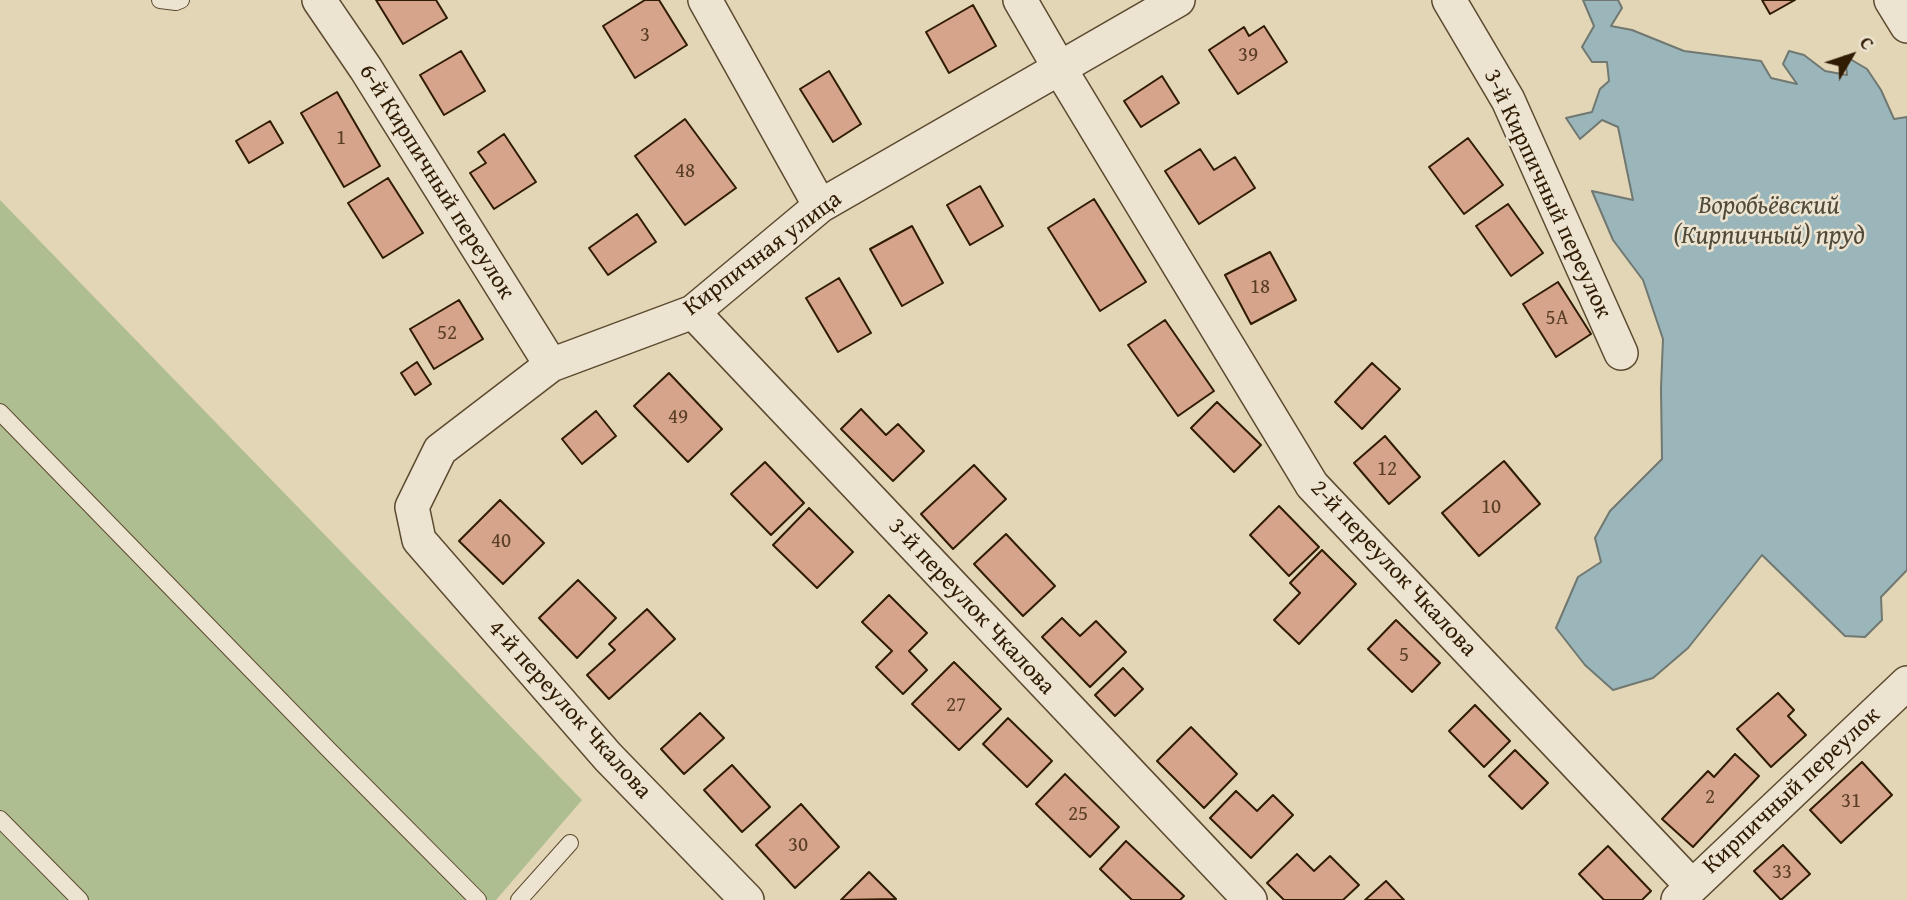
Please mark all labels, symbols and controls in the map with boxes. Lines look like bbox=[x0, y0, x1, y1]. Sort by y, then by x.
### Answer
north arrow bbox=[1816, 21, 1886, 91]
house number: 3 bbox=[640, 23, 650, 49]
text: С bbox=[1853, 30, 1882, 56]
house number: 39 bbox=[1238, 43, 1258, 69]
street label: 6-й Кирпичный переулок bbox=[352, 59, 520, 305]
street label: 3-й Кирпичный переулок bbox=[1477, 65, 1617, 323]
house number: 1 bbox=[336, 126, 346, 152]
house number: 48 bbox=[675, 159, 695, 185]
street label: Кирпичная улица bbox=[678, 185, 848, 323]
water label: Воробьёвский (Кирпичный) пруд bbox=[1673, 190, 1865, 252]
house number: 18 bbox=[1250, 275, 1270, 301]
house number: 5А bbox=[1546, 306, 1568, 332]
house number: 52 bbox=[437, 321, 457, 347]
house number: 49 bbox=[668, 405, 688, 431]
house number: 12 bbox=[1377, 457, 1397, 483]
street label: 2-й переулок Чкалова bbox=[1304, 475, 1482, 663]
house number: 10 bbox=[1481, 495, 1501, 521]
street label: 3-й переулок Чкалова bbox=[882, 513, 1060, 701]
house number: 40 bbox=[491, 529, 511, 555]
street label: 4-й переулок Чкалова bbox=[481, 614, 657, 806]
house number: 5 bbox=[1399, 643, 1409, 669]
house number: 27 bbox=[946, 693, 966, 719]
street label: Кирпичный переулок bbox=[1697, 701, 1887, 881]
house number: 2 bbox=[1705, 785, 1715, 811]
house number: 31 bbox=[1841, 789, 1861, 815]
house number: 25 bbox=[1068, 802, 1088, 828]
house number: 30 bbox=[788, 833, 808, 859]
house number: 33 bbox=[1772, 860, 1792, 886]

